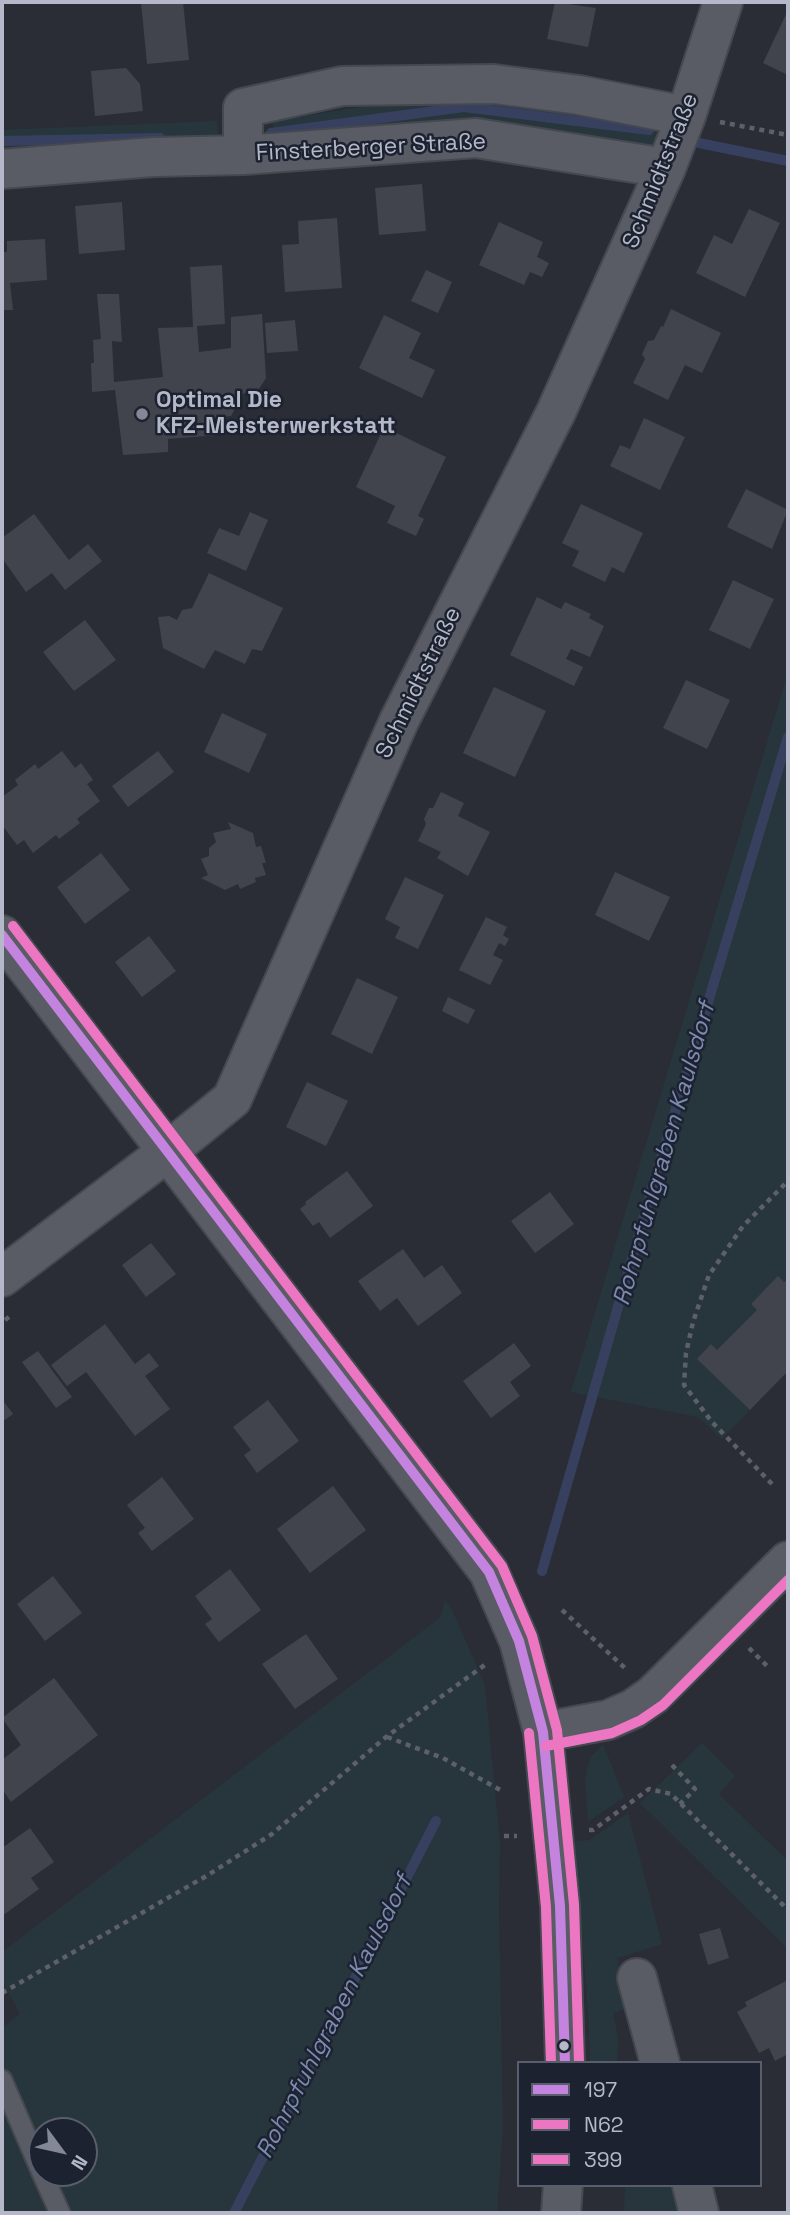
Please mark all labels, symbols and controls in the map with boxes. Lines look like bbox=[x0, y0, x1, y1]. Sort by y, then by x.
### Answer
street label: Schmidtstraße bbox=[617, 89, 705, 253]
street label: Finsterberger Straße bbox=[255, 128, 487, 168]
place label: Optimal Die KFZ-Meisterwerkstatt bbox=[156, 387, 396, 441]
marker: Optimal Die KFZ-Meisterwerkstatt bbox=[134, 406, 150, 422]
street label: Schmidtstraße bbox=[370, 603, 468, 763]
water label: Rohrpfuhlgraben Kaulsdorf bbox=[608, 999, 722, 1309]
water label: Rohrpfuhlgraben Kaulsdorf bbox=[251, 1870, 419, 2164]
unlabelled marker bbox=[557, 2039, 571, 2053]
legend bbox=[517, 2061, 762, 2187]
text: 197 bbox=[584, 2076, 617, 2103]
text: N62 bbox=[584, 2111, 623, 2138]
north arrow bbox=[28, 2117, 98, 2187]
text: 399 bbox=[584, 2146, 622, 2173]
text: N bbox=[65, 2150, 93, 2175]

